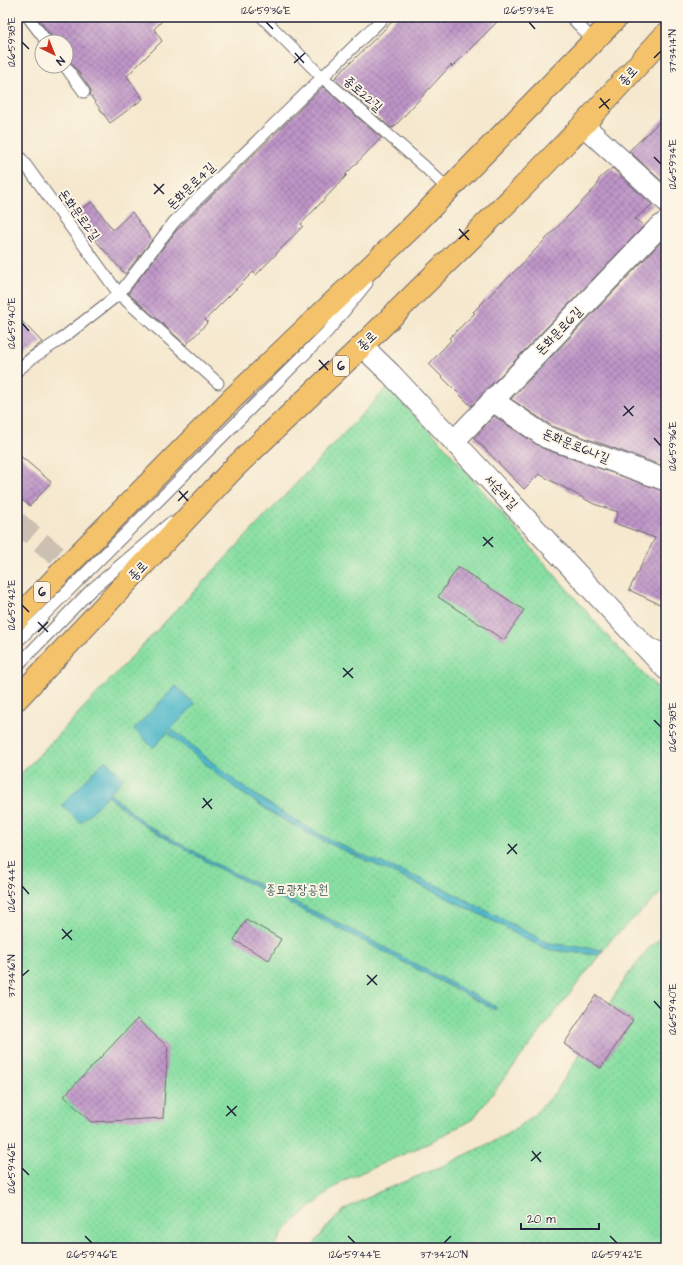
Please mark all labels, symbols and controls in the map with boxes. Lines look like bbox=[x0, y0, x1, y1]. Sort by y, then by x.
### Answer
text: 126°59'36"E bbox=[241, 4, 291, 18]
text: 126°59'34"E bbox=[504, 4, 554, 18]
text: 126°59'38"E bbox=[5, 17, 19, 67]
text: 37°34'14"N bbox=[666, 29, 680, 73]
north arrow bbox=[34, 34, 74, 74]
text: N bbox=[53, 53, 68, 69]
street label: 종로 bbox=[614, 62, 642, 90]
street label: 종로22길 bbox=[340, 72, 386, 116]
text: 126°59'34"E bbox=[666, 139, 680, 189]
street label: 돈화문로4길 bbox=[163, 158, 219, 214]
street label: 돈화문로2길 bbox=[54, 186, 104, 244]
text: 126°59'40"E bbox=[5, 297, 19, 349]
street label: 돈화문로6길 bbox=[532, 303, 586, 359]
street label: 종로 bbox=[353, 327, 381, 355]
road number: 6 bbox=[333, 356, 349, 376]
text: 126°59'36"E bbox=[666, 421, 680, 471]
street label: 돈화문로6나길 bbox=[540, 424, 612, 468]
street label: 서순라길 bbox=[480, 471, 522, 513]
street label: 종로 bbox=[124, 557, 152, 585]
text: 126°59'42"E bbox=[5, 580, 19, 630]
road number: 6 bbox=[34, 582, 50, 602]
text: 126°59'38"E bbox=[666, 702, 680, 752]
text: 126°59'44"E bbox=[5, 860, 19, 912]
park label: 종묘광장공원 bbox=[266, 881, 328, 899]
text: 37°34'16"N bbox=[5, 954, 19, 998]
text: 126°59'40"E bbox=[666, 983, 680, 1035]
text: 126°59'46"E bbox=[5, 1142, 19, 1194]
scale bar bbox=[521, 1205, 599, 1231]
text: 20 m bbox=[527, 1211, 556, 1228]
text: 126°59'46"E bbox=[66, 1248, 118, 1262]
text: 126°59'44"E bbox=[329, 1248, 381, 1262]
text: 37°34'20"N bbox=[420, 1248, 468, 1262]
text: 126°59'42"E bbox=[592, 1248, 642, 1262]

